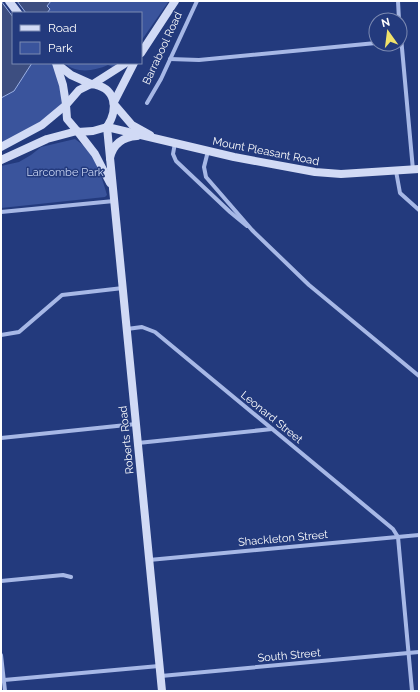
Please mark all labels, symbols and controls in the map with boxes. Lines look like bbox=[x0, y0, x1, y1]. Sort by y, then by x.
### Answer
street label: Barrabool Road bbox=[140, 10, 185, 87]
legend bbox=[12, 12, 142, 64]
north arrow bbox=[368, 12, 408, 52]
text: N bbox=[380, 15, 391, 30]
text: Road bbox=[48, 21, 77, 35]
text: Park bbox=[48, 41, 73, 55]
street label: Mount Pleasant Road bbox=[212, 135, 320, 168]
park label: Larcombe Park bbox=[26, 166, 104, 179]
street label: Leonard Street bbox=[238, 389, 305, 446]
street label: Roberts Road bbox=[116, 405, 137, 475]
street label: Shackleton Street bbox=[238, 528, 329, 549]
street label: South Street bbox=[257, 646, 321, 665]

